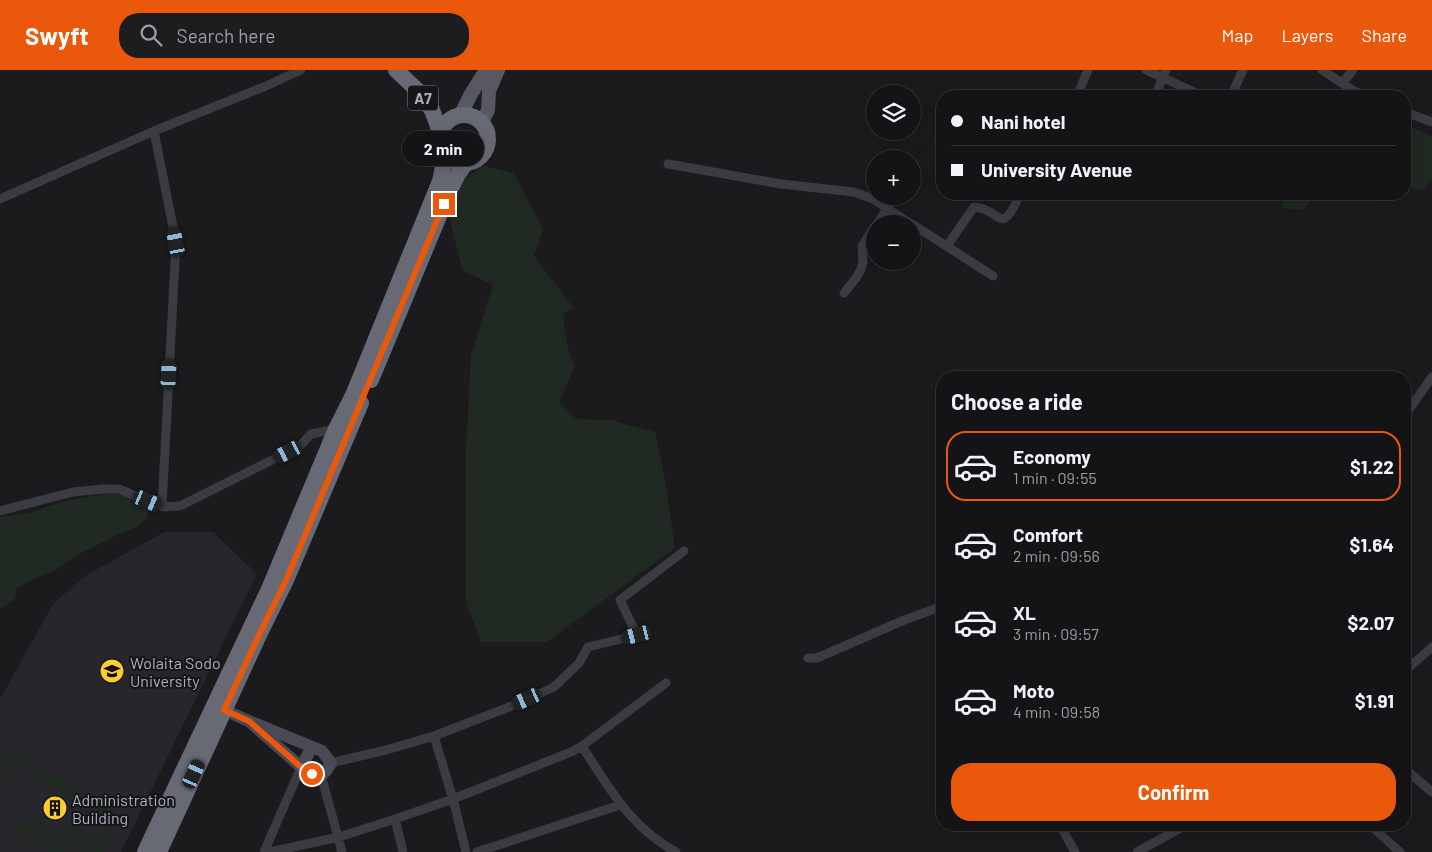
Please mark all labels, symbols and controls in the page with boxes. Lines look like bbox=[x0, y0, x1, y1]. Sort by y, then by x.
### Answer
search box bbox=[119, 13, 469, 58]
text: Swyft bbox=[25, 21, 89, 50]
icon: search bbox=[137, 21, 165, 49]
text: Search here bbox=[177, 24, 275, 47]
text: Map bbox=[1221, 24, 1253, 46]
text: Layers bbox=[1281, 24, 1334, 46]
text: Share bbox=[1362, 24, 1407, 46]
road number: A7 bbox=[408, 85, 438, 110]
map controls bbox=[866, 85, 921, 270]
button: layers bbox=[866, 85, 921, 140]
text: Nani hotel bbox=[981, 110, 1065, 133]
callout: 2 min bbox=[403, 132, 485, 166]
text: 2 min bbox=[424, 139, 462, 158]
button: + bbox=[866, 150, 921, 205]
text: University Avenue bbox=[981, 158, 1132, 181]
route end bbox=[433, 193, 455, 215]
button: − bbox=[866, 215, 921, 270]
car bbox=[165, 226, 186, 258]
car bbox=[160, 359, 177, 389]
text: Choose a ride bbox=[951, 388, 1083, 414]
car bbox=[271, 439, 304, 465]
icon: car bbox=[953, 444, 998, 489]
text: Economy bbox=[1013, 445, 1091, 468]
text: $1.22 bbox=[1350, 455, 1394, 478]
text: 1 min · 09:55 bbox=[1013, 468, 1097, 487]
car bbox=[131, 488, 164, 514]
icon: car bbox=[953, 522, 998, 567]
text: Comfort bbox=[1013, 523, 1083, 546]
text: $1.64 bbox=[1350, 533, 1394, 556]
text: 2 min · 09:56 bbox=[1013, 546, 1100, 565]
icon: car bbox=[953, 600, 998, 645]
text: XL bbox=[1013, 601, 1036, 624]
text: $2.07 bbox=[1348, 611, 1394, 634]
car bbox=[620, 624, 653, 646]
text: 3 min · 09:57 bbox=[1013, 624, 1099, 643]
place label: Wolaita Sodo University bbox=[130, 653, 221, 690]
school or university icon: Wolaita Sodo University bbox=[99, 658, 125, 684]
icon: car bbox=[953, 678, 998, 723]
text: Moto bbox=[1013, 679, 1055, 702]
car bbox=[510, 686, 543, 712]
text: $1.91 bbox=[1355, 689, 1394, 712]
text: 4 min · 09:58 bbox=[1013, 702, 1100, 721]
car bbox=[181, 757, 206, 791]
route start bbox=[301, 763, 323, 785]
button: Confirm bbox=[951, 763, 1396, 821]
place label: Administration Building bbox=[72, 790, 175, 827]
building icon: Administration Building bbox=[42, 795, 68, 821]

